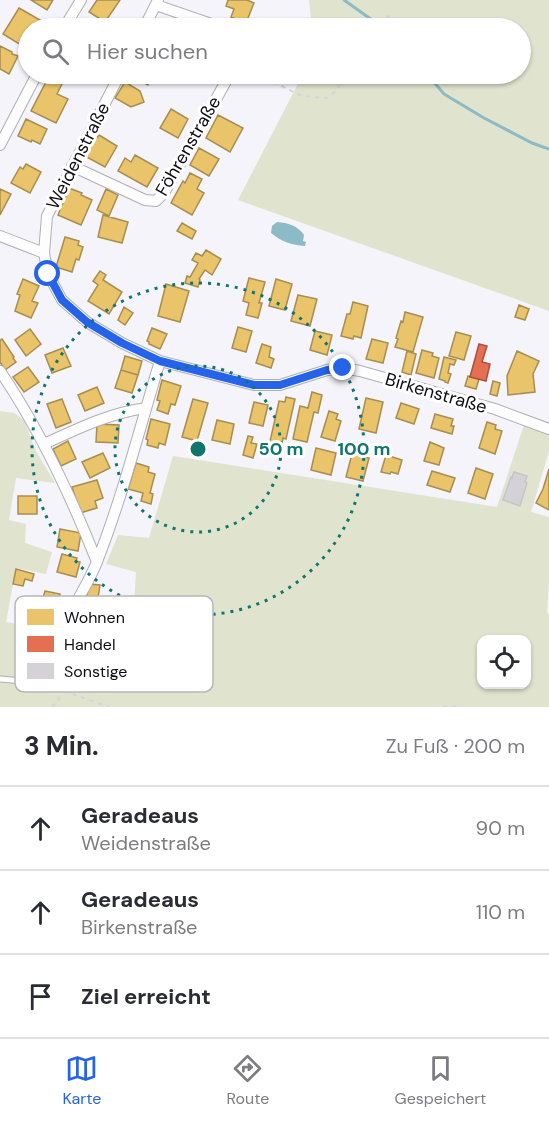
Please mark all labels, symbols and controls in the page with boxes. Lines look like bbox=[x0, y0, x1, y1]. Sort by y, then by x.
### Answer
search box bbox=[18, 18, 531, 84]
icon: search bbox=[39, 35, 72, 68]
text: Hier suchen bbox=[87, 37, 208, 66]
street label: Föhrenstraße bbox=[150, 92, 226, 200]
street label: Weidenstraße bbox=[41, 98, 115, 214]
route start bbox=[34, 260, 60, 286]
route end bbox=[329, 354, 355, 380]
street label: Birkenstraße bbox=[382, 367, 490, 419]
text: 50 m bbox=[258, 437, 304, 461]
text: 100 m bbox=[337, 437, 391, 461]
centre of rings bbox=[188, 439, 208, 459]
legend bbox=[15, 596, 213, 692]
text: Wohnen bbox=[64, 607, 125, 628]
text: Handel bbox=[64, 634, 115, 655]
map controls bbox=[477, 635, 531, 689]
button: locate bbox=[477, 635, 531, 689]
text: Sonstige bbox=[64, 661, 127, 682]
text: 3 Min. bbox=[24, 729, 99, 763]
text: Zu Fuß · 200 m bbox=[386, 733, 525, 759]
text: Geradeaus bbox=[81, 801, 199, 830]
icon: ahead bbox=[24, 812, 57, 845]
text: 90 m bbox=[476, 815, 525, 841]
text: Weidenstraße bbox=[81, 830, 211, 856]
text: Geradeaus bbox=[81, 885, 199, 914]
icon: ahead bbox=[24, 896, 57, 929]
text: 110 m bbox=[476, 899, 525, 925]
text: Birkenstraße bbox=[81, 914, 197, 940]
icon: arrive bbox=[24, 980, 57, 1013]
text: Ziel erreicht bbox=[81, 982, 211, 1011]
tab: Karte bbox=[63, 1052, 101, 1109]
tab: Route bbox=[227, 1052, 269, 1109]
tab: Gespeichert bbox=[395, 1052, 486, 1109]

